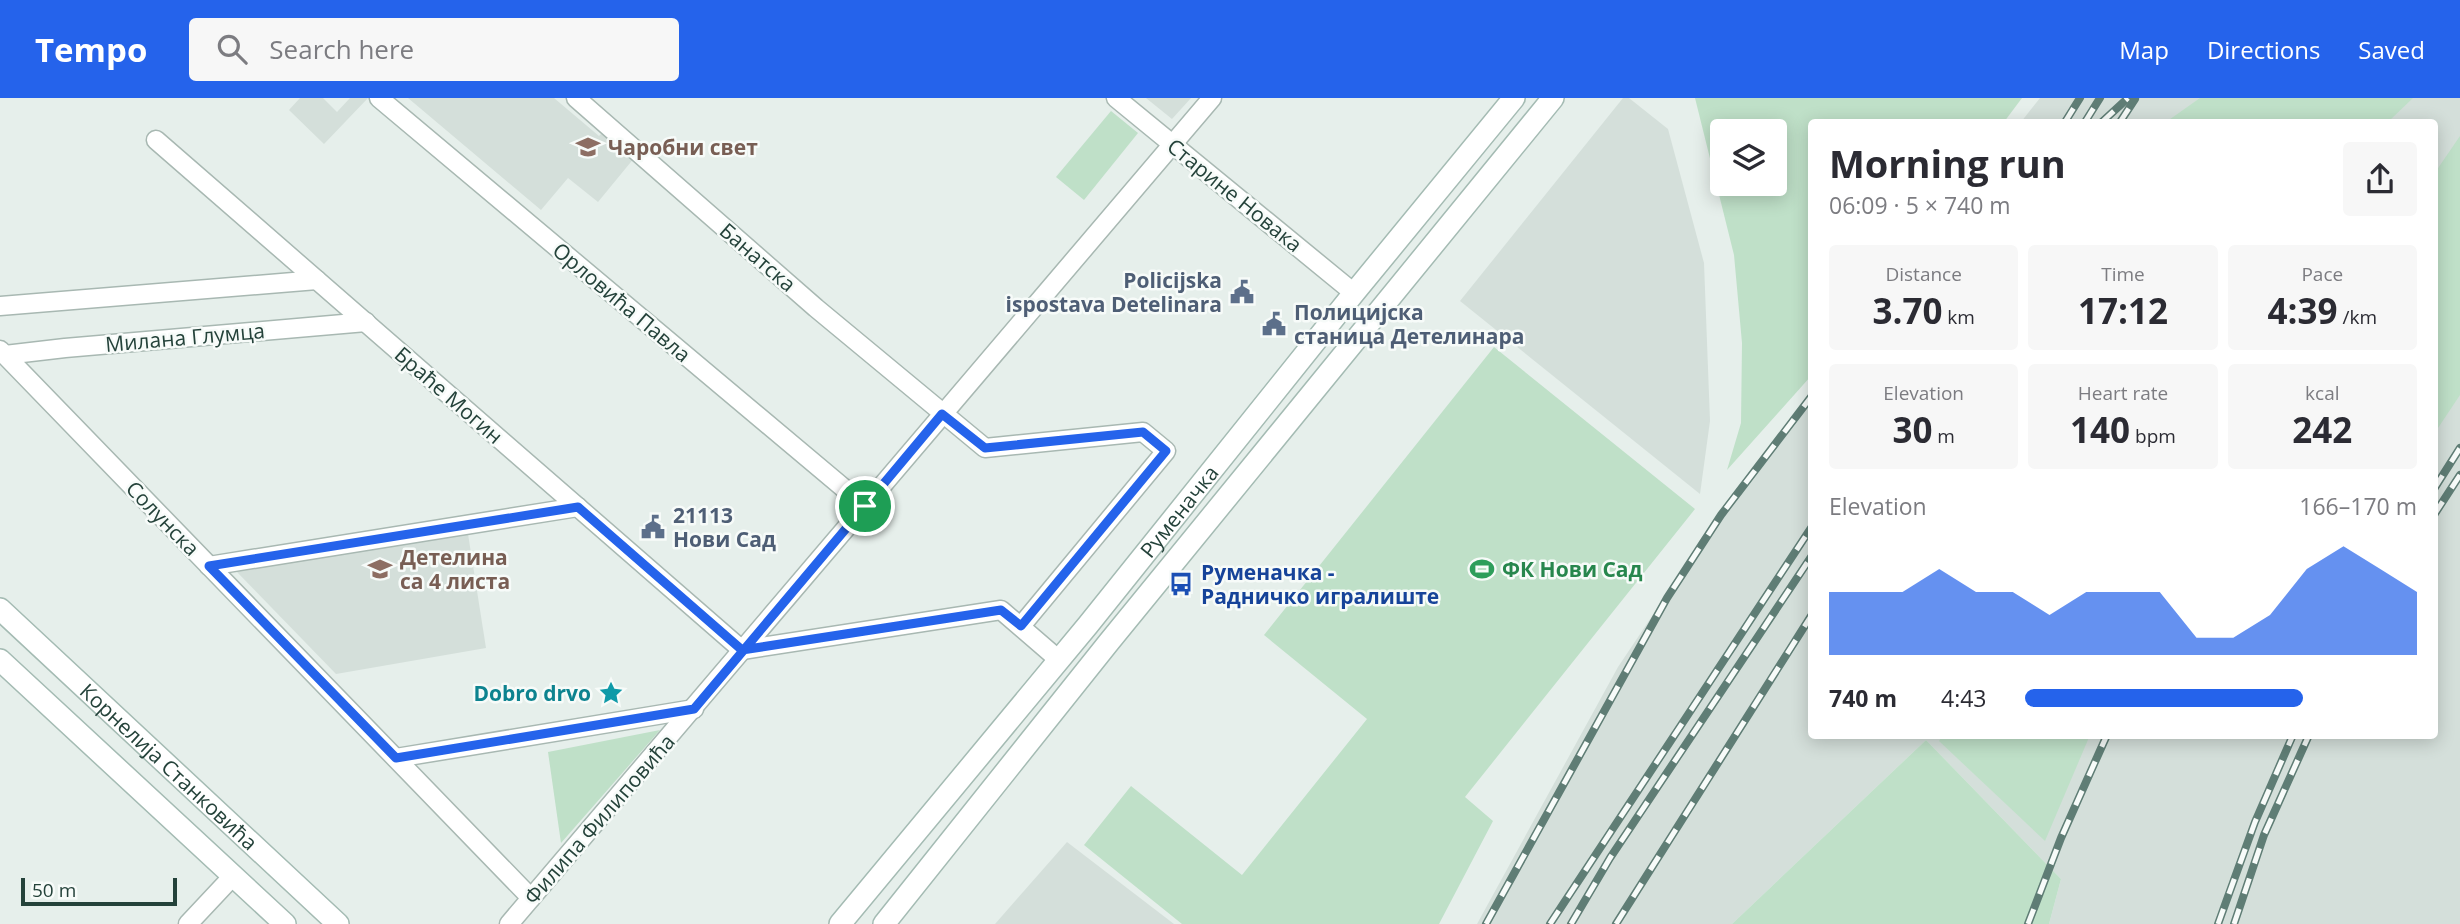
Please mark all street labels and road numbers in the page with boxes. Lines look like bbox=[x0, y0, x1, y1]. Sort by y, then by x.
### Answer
street label: Старине Новака bbox=[1162, 132, 1308, 258]
street label: Банатска bbox=[714, 216, 802, 298]
street label: Орловића Павла bbox=[547, 236, 697, 368]
street label: Милана Глумца bbox=[104, 316, 266, 358]
street label: Браће Могин bbox=[389, 340, 509, 450]
street label: Руменачка bbox=[1133, 460, 1225, 563]
street label: Солунска bbox=[120, 474, 206, 562]
street label: Корнелија Станковића bbox=[74, 677, 264, 856]
street label: Филипа Филиповића bbox=[517, 728, 681, 910]

